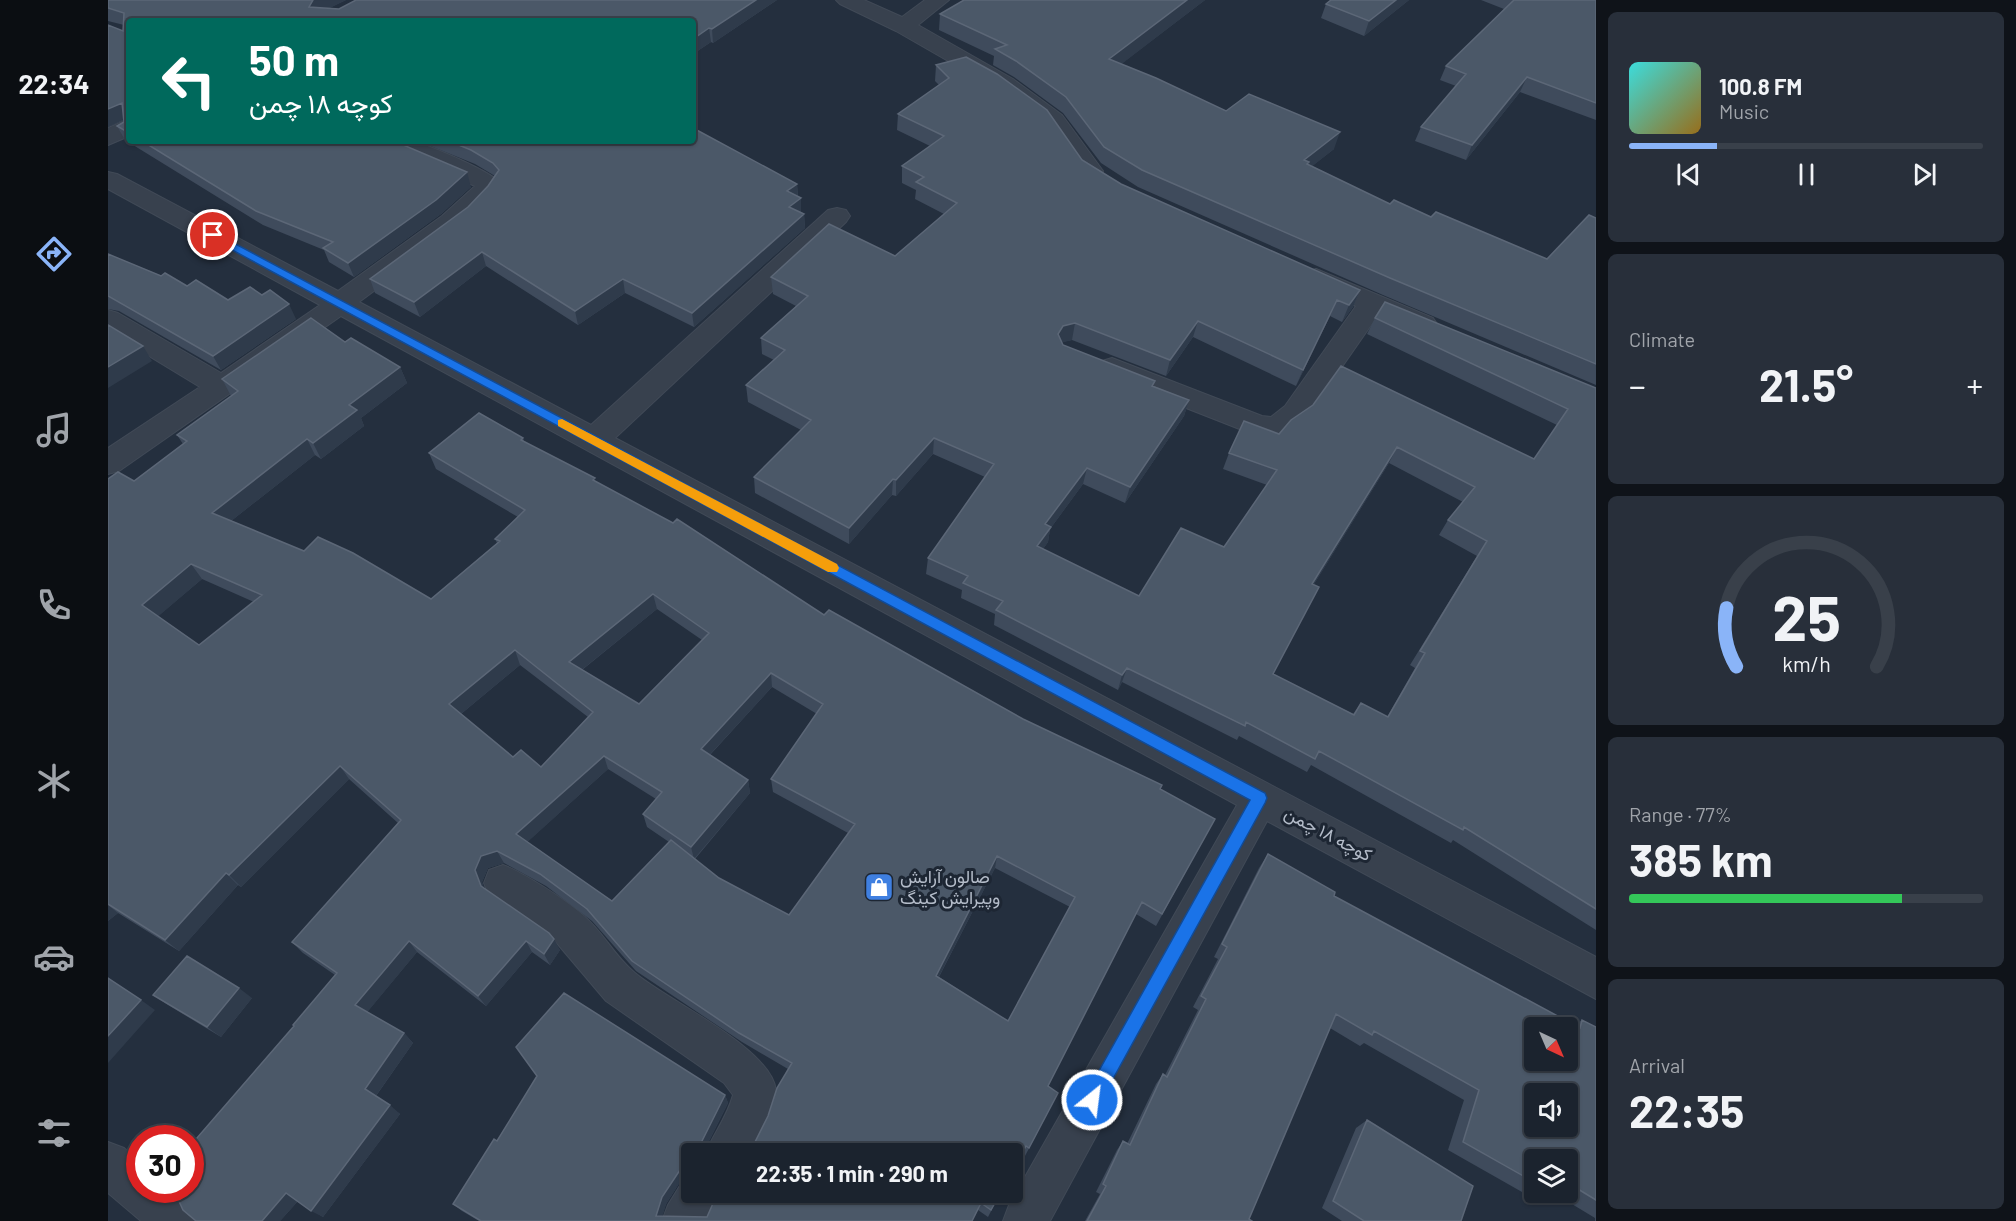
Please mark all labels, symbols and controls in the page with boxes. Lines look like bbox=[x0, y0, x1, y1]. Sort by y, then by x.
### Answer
text: 50 m bbox=[249, 34, 339, 84]
icon: left bbox=[150, 42, 228, 120]
text: 22:34 bbox=[19, 67, 89, 99]
text: 100.8 FM bbox=[1719, 73, 1802, 99]
text: كوچه ١٨ چمن bbox=[249, 86, 393, 118]
text: Music bbox=[1719, 99, 1769, 123]
icon: previous bbox=[1672, 158, 1705, 191]
icon: pause bbox=[1790, 158, 1823, 191]
icon: next bbox=[1908, 158, 1941, 191]
pin bbox=[187, 209, 238, 260]
icon: arrive bbox=[196, 218, 229, 251]
icon: directions bbox=[33, 233, 75, 275]
text: Climate bbox=[1629, 327, 1695, 351]
text: 21.5° bbox=[1759, 357, 1853, 411]
text: − bbox=[1629, 365, 1646, 405]
text: + bbox=[1967, 365, 1983, 405]
icon: music bbox=[33, 409, 75, 451]
text: 25 bbox=[1772, 580, 1840, 654]
icon: phone bbox=[33, 584, 75, 626]
text: km/h bbox=[1782, 652, 1830, 677]
icon: climate bbox=[33, 760, 75, 802]
street label: كوچه ١٨ چمن bbox=[1280, 801, 1376, 867]
text: Range · 77% bbox=[1629, 802, 1732, 826]
text: 385 km bbox=[1629, 832, 1772, 886]
place label: صالون آرایش وپیرایش کینگ bbox=[900, 865, 1000, 910]
shop icon: صالون آرایش وپیرایش کینگ bbox=[863, 871, 895, 903]
icon: car bbox=[33, 936, 75, 978]
north arrow bbox=[1524, 1017, 1578, 1071]
map controls bbox=[1524, 1017, 1578, 1203]
text: Arrival bbox=[1629, 1053, 1685, 1077]
position arrow bbox=[1060, 1068, 1124, 1132]
button: sound bbox=[1524, 1083, 1578, 1137]
text: 22:35 bbox=[1629, 1083, 1744, 1137]
icon: filters bbox=[33, 1112, 75, 1154]
speed limit sign: 30 bbox=[126, 1125, 204, 1203]
button: layers bbox=[1524, 1149, 1578, 1203]
text: 22:35 · 1 min · 290 m bbox=[756, 1160, 948, 1186]

